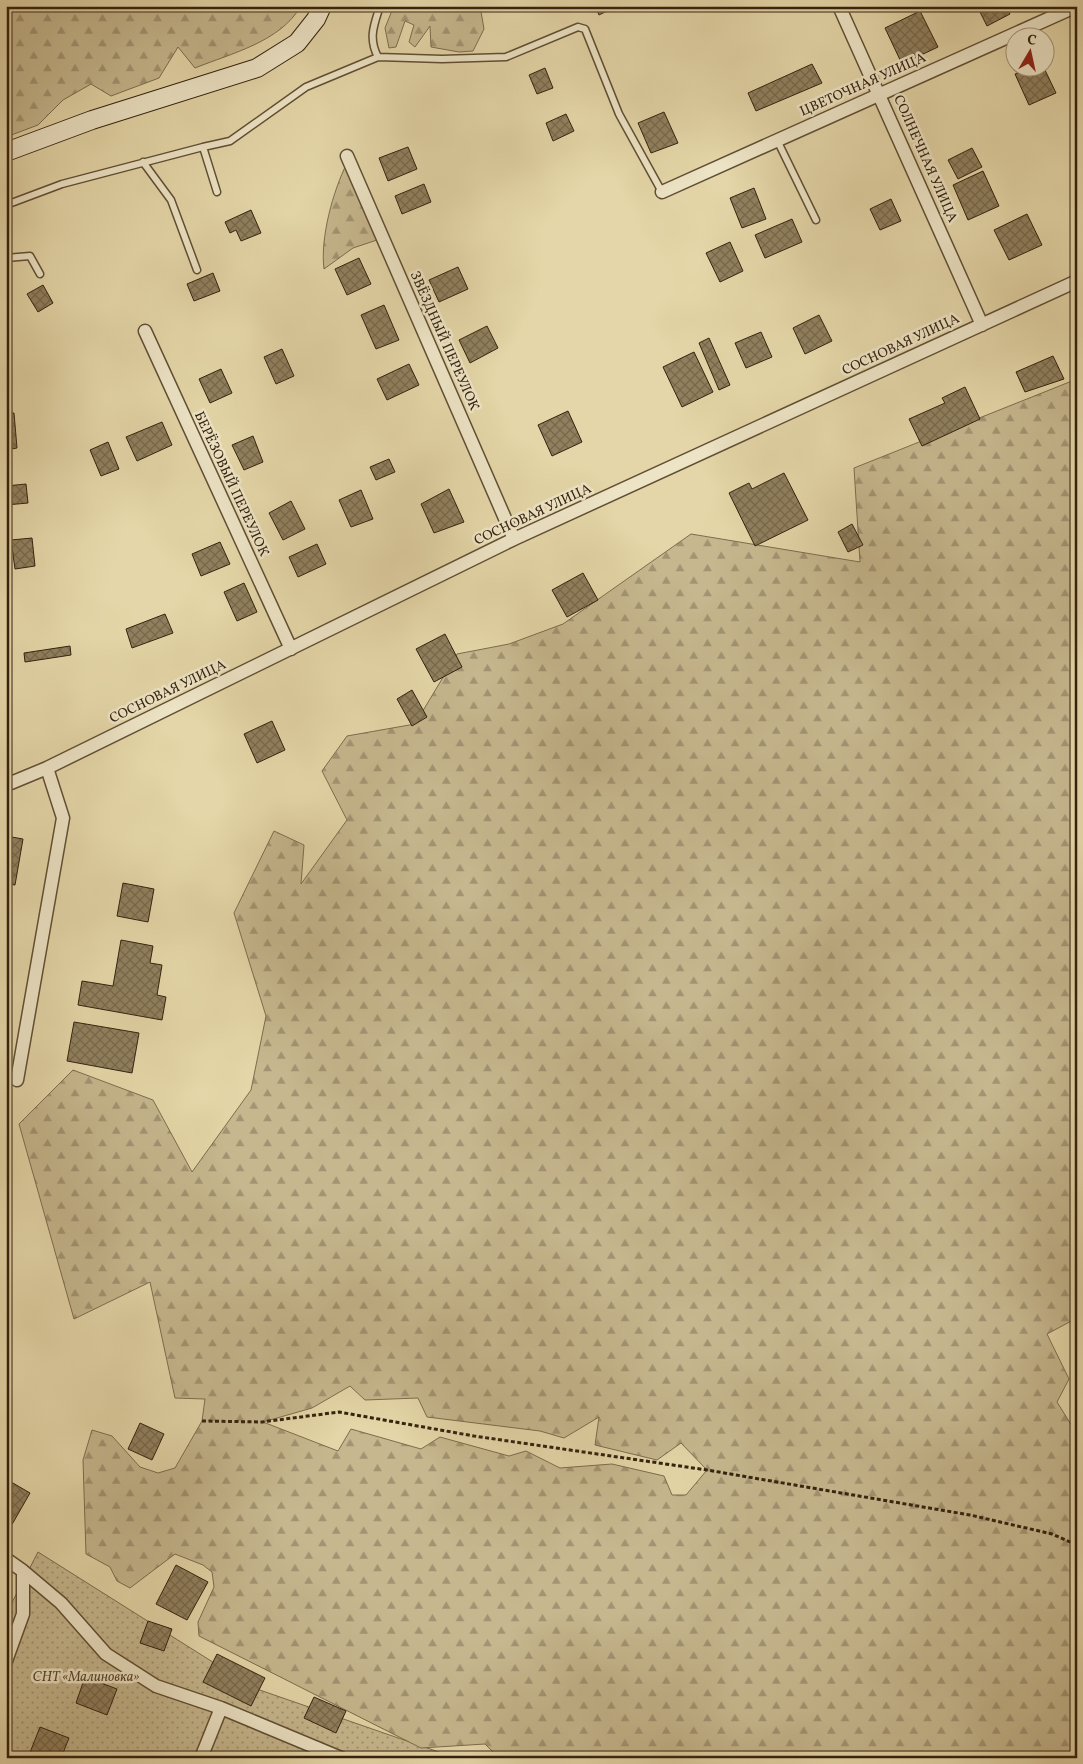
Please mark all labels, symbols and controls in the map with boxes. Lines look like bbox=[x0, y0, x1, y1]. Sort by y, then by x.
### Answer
north arrow bbox=[1006, 28, 1056, 78]
text: С bbox=[1026, 31, 1038, 51]
street label: ЦВЕТОЧНАЯ УЛИЦА bbox=[797, 49, 929, 121]
street label: СОЛНЕЧНАЯ УЛИЦА bbox=[888, 92, 962, 226]
street label: ЗВЁЗДНЫЙ ПЕРЕУЛОК bbox=[405, 268, 484, 414]
street label: СОСНОВАЯ УЛИЦА bbox=[839, 309, 963, 381]
street label: БЕРЁЗОВЫЙ ПЕРЕУЛОК bbox=[189, 408, 274, 560]
street label: СОСНОВАЯ УЛИЦА bbox=[471, 479, 595, 551]
street label: СОСНОВАЯ УЛИЦА bbox=[107, 655, 230, 728]
park label: СНТ «Малиновка» bbox=[33, 1668, 139, 1687]

